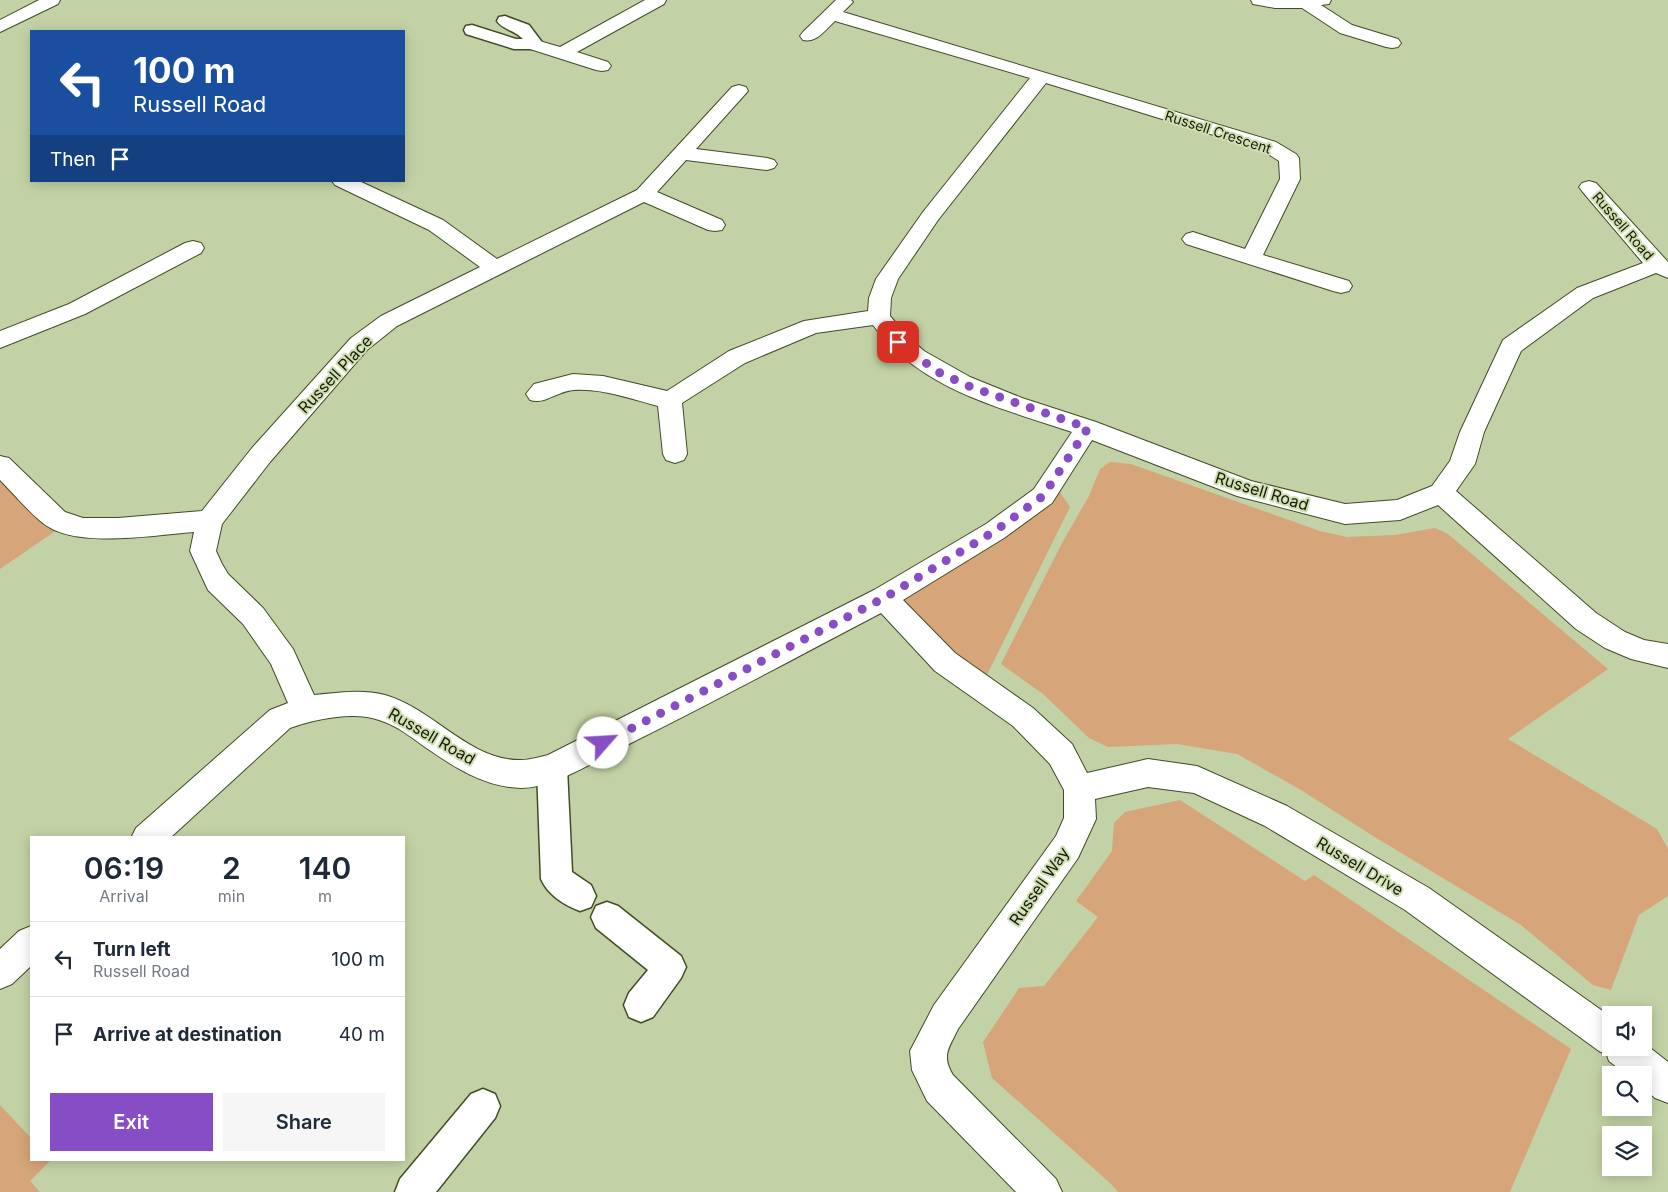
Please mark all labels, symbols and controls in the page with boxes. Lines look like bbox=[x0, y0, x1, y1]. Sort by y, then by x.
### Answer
text: 100 m bbox=[133, 49, 236, 91]
icon: left bbox=[50, 50, 115, 115]
text: Russell Road bbox=[133, 91, 266, 117]
street label: Russell Crescent bbox=[1163, 106, 1274, 157]
icon: arrive bbox=[106, 145, 134, 173]
text: Then bbox=[50, 148, 96, 171]
street label: Russell Road bbox=[1589, 188, 1658, 263]
pin bbox=[877, 321, 919, 363]
icon: arrive bbox=[884, 328, 912, 356]
street label: Russell Place bbox=[294, 331, 376, 417]
street label: Russell Road bbox=[1213, 467, 1311, 515]
street label: Russell Road bbox=[385, 703, 479, 769]
position arrow bbox=[576, 716, 628, 768]
street label: Russell Drive bbox=[1313, 832, 1407, 900]
street label: Russell Way bbox=[1005, 843, 1073, 929]
text: 06:19 bbox=[84, 850, 164, 886]
text: 2 bbox=[222, 850, 241, 886]
text: 140 bbox=[299, 850, 351, 886]
text: Arrival bbox=[99, 886, 149, 906]
text: min bbox=[218, 886, 245, 906]
text: m bbox=[318, 886, 332, 906]
text: Turn left bbox=[93, 938, 171, 961]
icon: left bbox=[50, 945, 78, 973]
text: 100 m bbox=[331, 948, 385, 971]
text: Russell Road bbox=[93, 961, 190, 981]
map controls bbox=[1602, 1006, 1652, 1176]
button: sound bbox=[1602, 1006, 1652, 1056]
icon: arrive bbox=[50, 1020, 78, 1048]
text: Arrive at destination bbox=[93, 1023, 282, 1046]
text: 40 m bbox=[339, 1023, 385, 1046]
button: search bbox=[1602, 1066, 1652, 1116]
button: Exit bbox=[50, 1093, 213, 1151]
button: Share bbox=[223, 1093, 385, 1151]
button: layers bbox=[1602, 1126, 1652, 1176]

